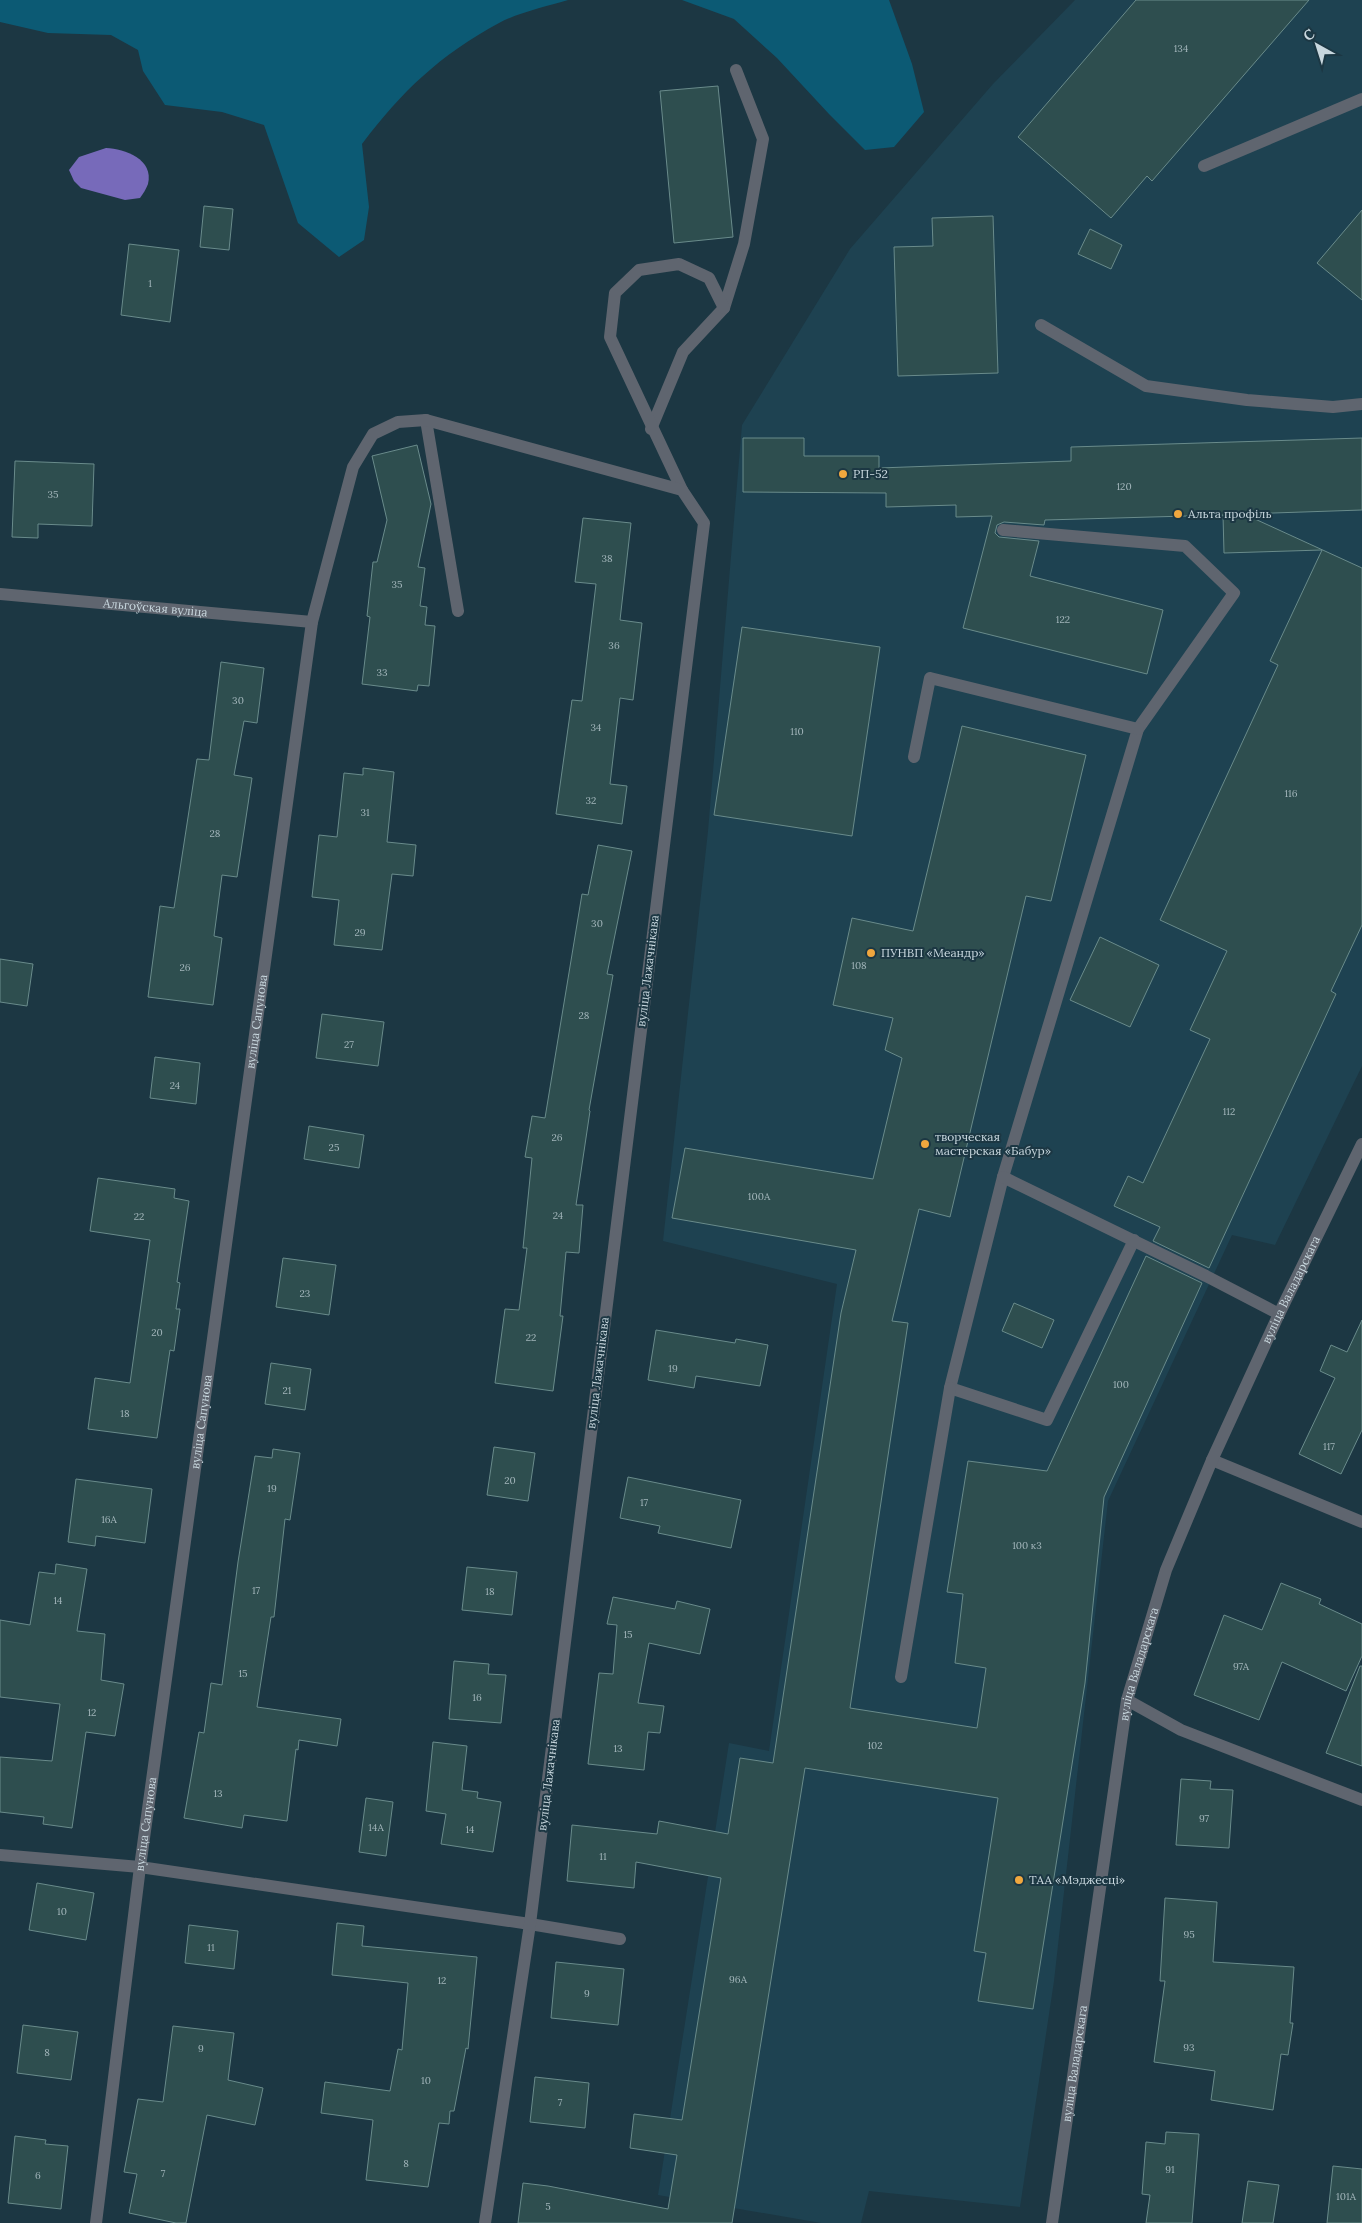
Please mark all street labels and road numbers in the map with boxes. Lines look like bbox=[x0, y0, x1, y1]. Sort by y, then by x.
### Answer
street label: Альгоўская вуліца bbox=[102, 595, 208, 620]
street label: вуліца Лажачнікава bbox=[633, 914, 662, 1028]
street label: вуліца Сапунова bbox=[242, 974, 270, 1070]
street label: вуліца Валадарскага bbox=[1258, 1233, 1323, 1346]
street label: вуліца Лажачнікава bbox=[583, 1316, 612, 1430]
street label: вуліца Сапунова bbox=[187, 1374, 215, 1470]
street label: вуліца Валадарскага bbox=[1116, 1605, 1161, 1722]
street label: вуліца Лажачнікава bbox=[534, 1718, 563, 1832]
street label: вуліца Сапунова bbox=[132, 1776, 159, 1872]
street label: вуліца Валадарскага bbox=[1059, 2004, 1090, 2123]

